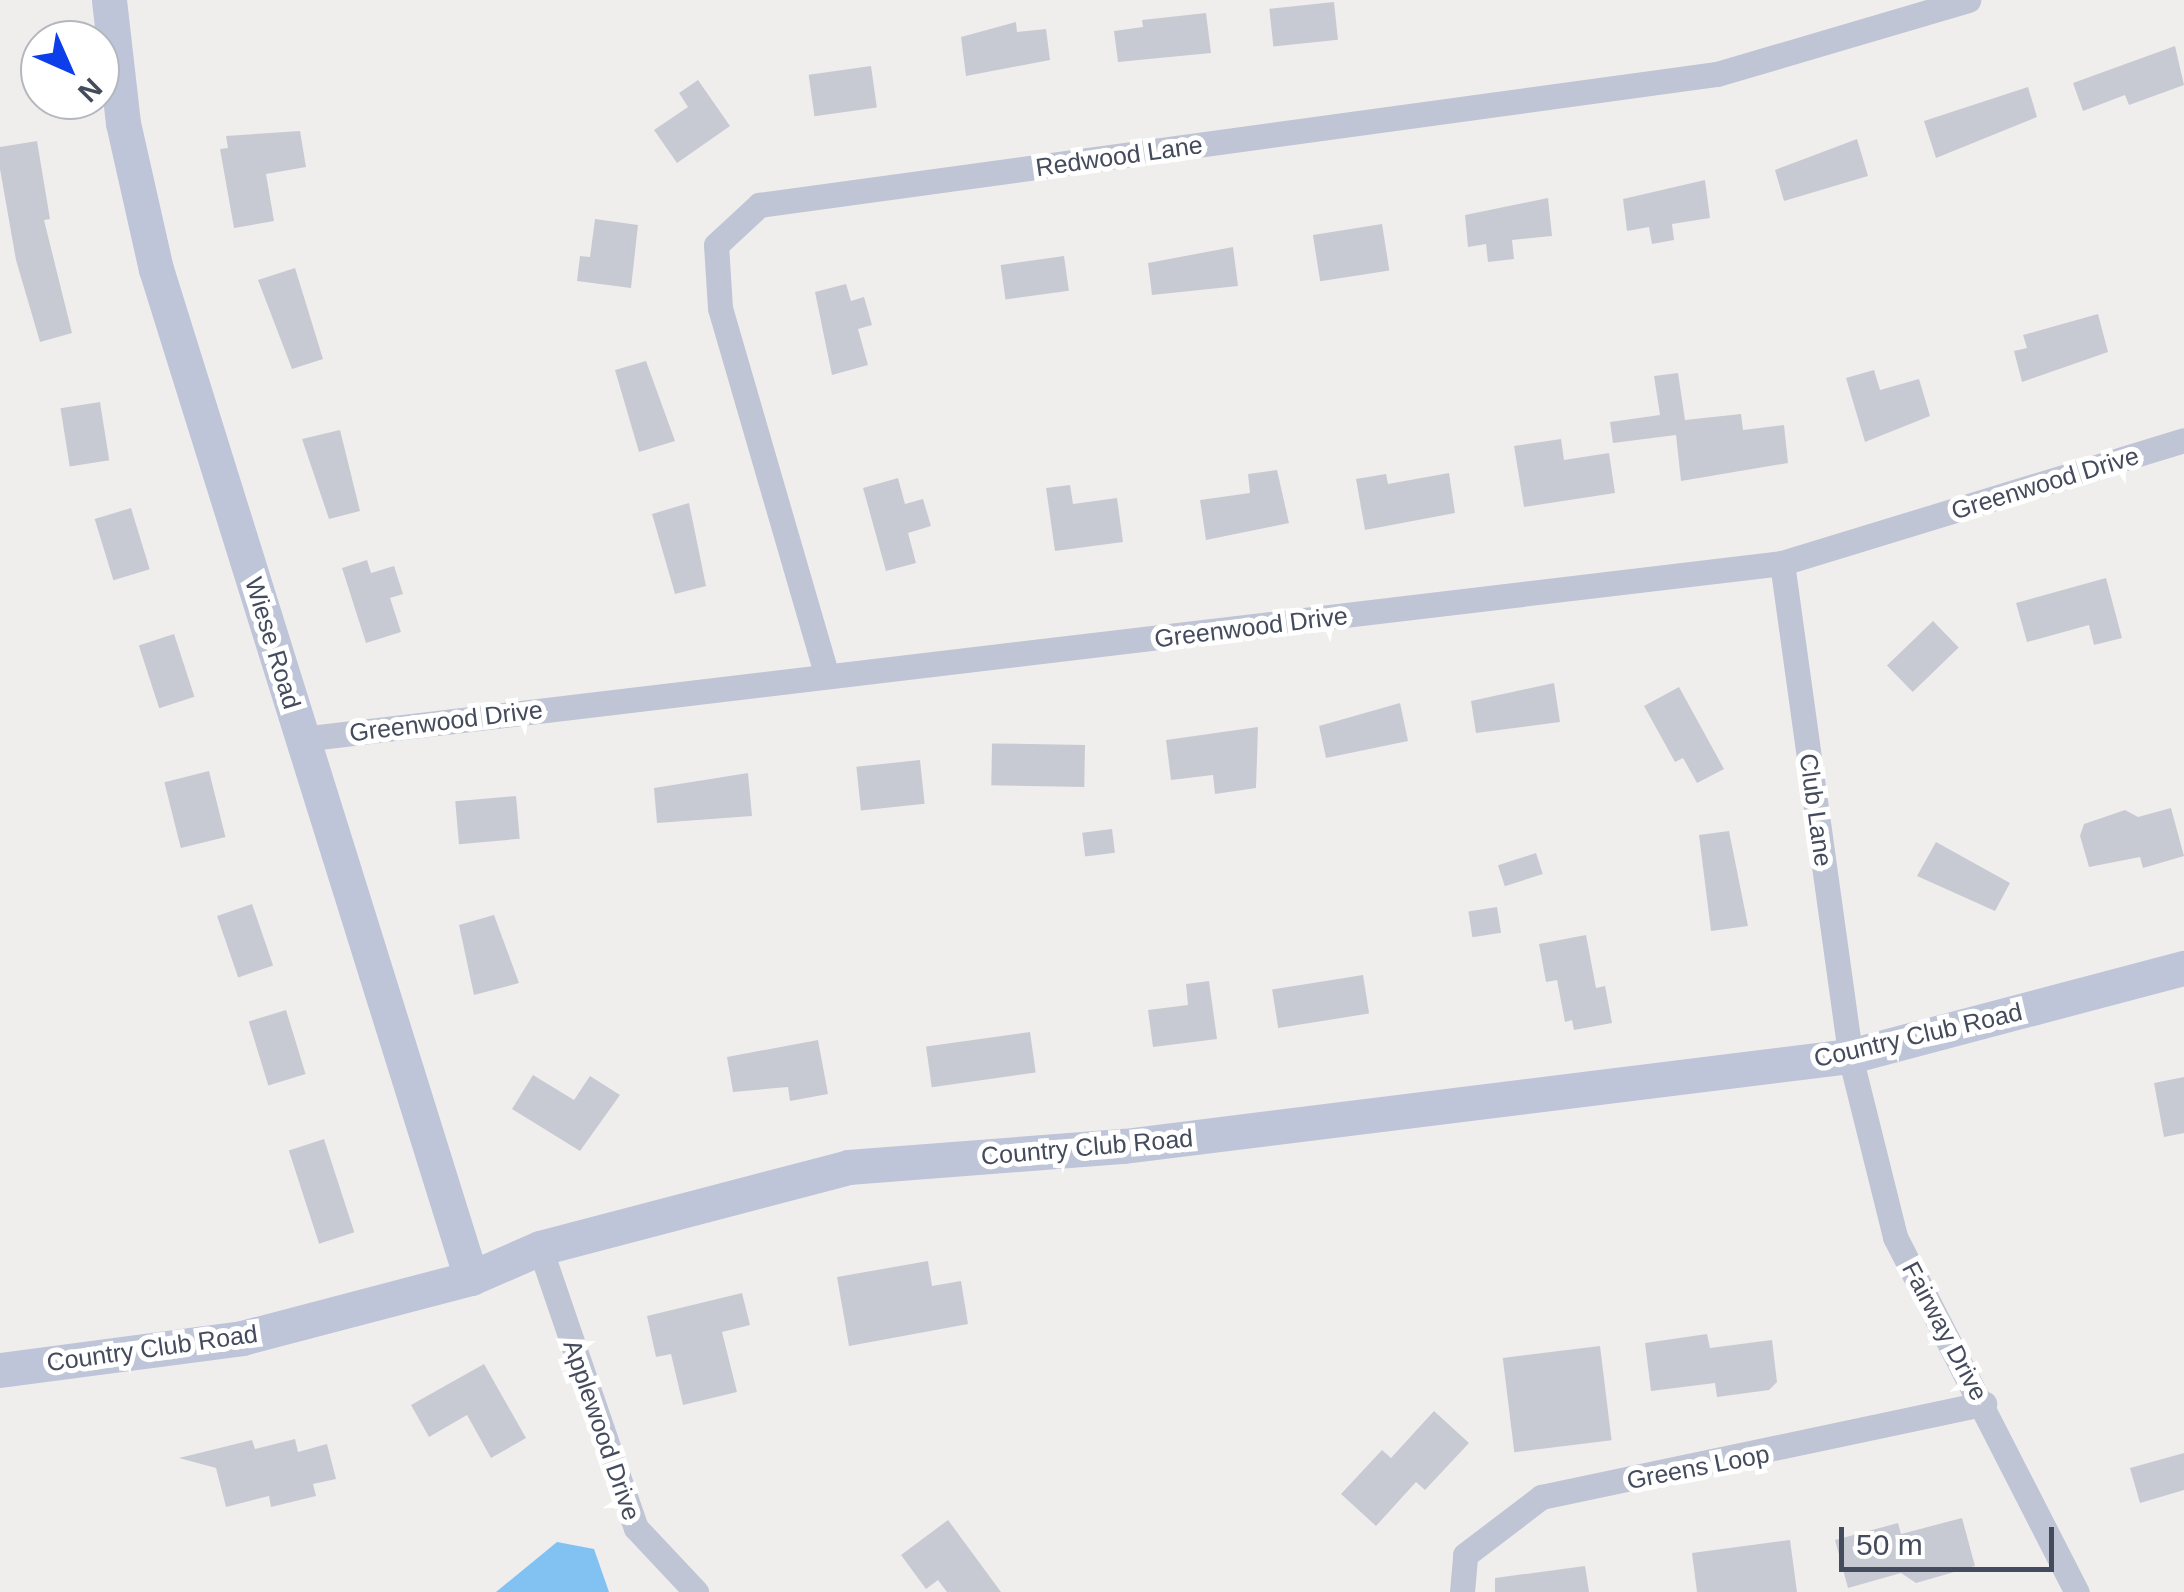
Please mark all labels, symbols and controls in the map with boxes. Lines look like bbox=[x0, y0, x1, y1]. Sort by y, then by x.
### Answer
north arrow bbox=[20, 20, 120, 120]
text: N bbox=[72, 72, 108, 108]
street label: Redwood Lane bbox=[1034, 129, 1204, 183]
street label: Greenwood Drive bbox=[1948, 440, 2142, 526]
street label: Wiese Road bbox=[239, 574, 307, 712]
street label: Greenwood Drive bbox=[1153, 600, 1349, 654]
street label: Greenwood Drive bbox=[348, 694, 544, 748]
street label: Club Lane bbox=[1793, 751, 1839, 869]
street label: Country Club Road bbox=[1811, 996, 2025, 1074]
street label: Country Club Road bbox=[980, 1123, 1194, 1171]
street label: Fairway Drive bbox=[1896, 1257, 1994, 1405]
street label: Country Club Road bbox=[45, 1318, 259, 1378]
street label: Applewood Drive bbox=[557, 1336, 647, 1524]
street label: Greens Loop bbox=[1624, 1438, 1772, 1496]
scale bar bbox=[1844, 1507, 2059, 1569]
text: 50 m bbox=[1856, 1528, 1923, 1561]

